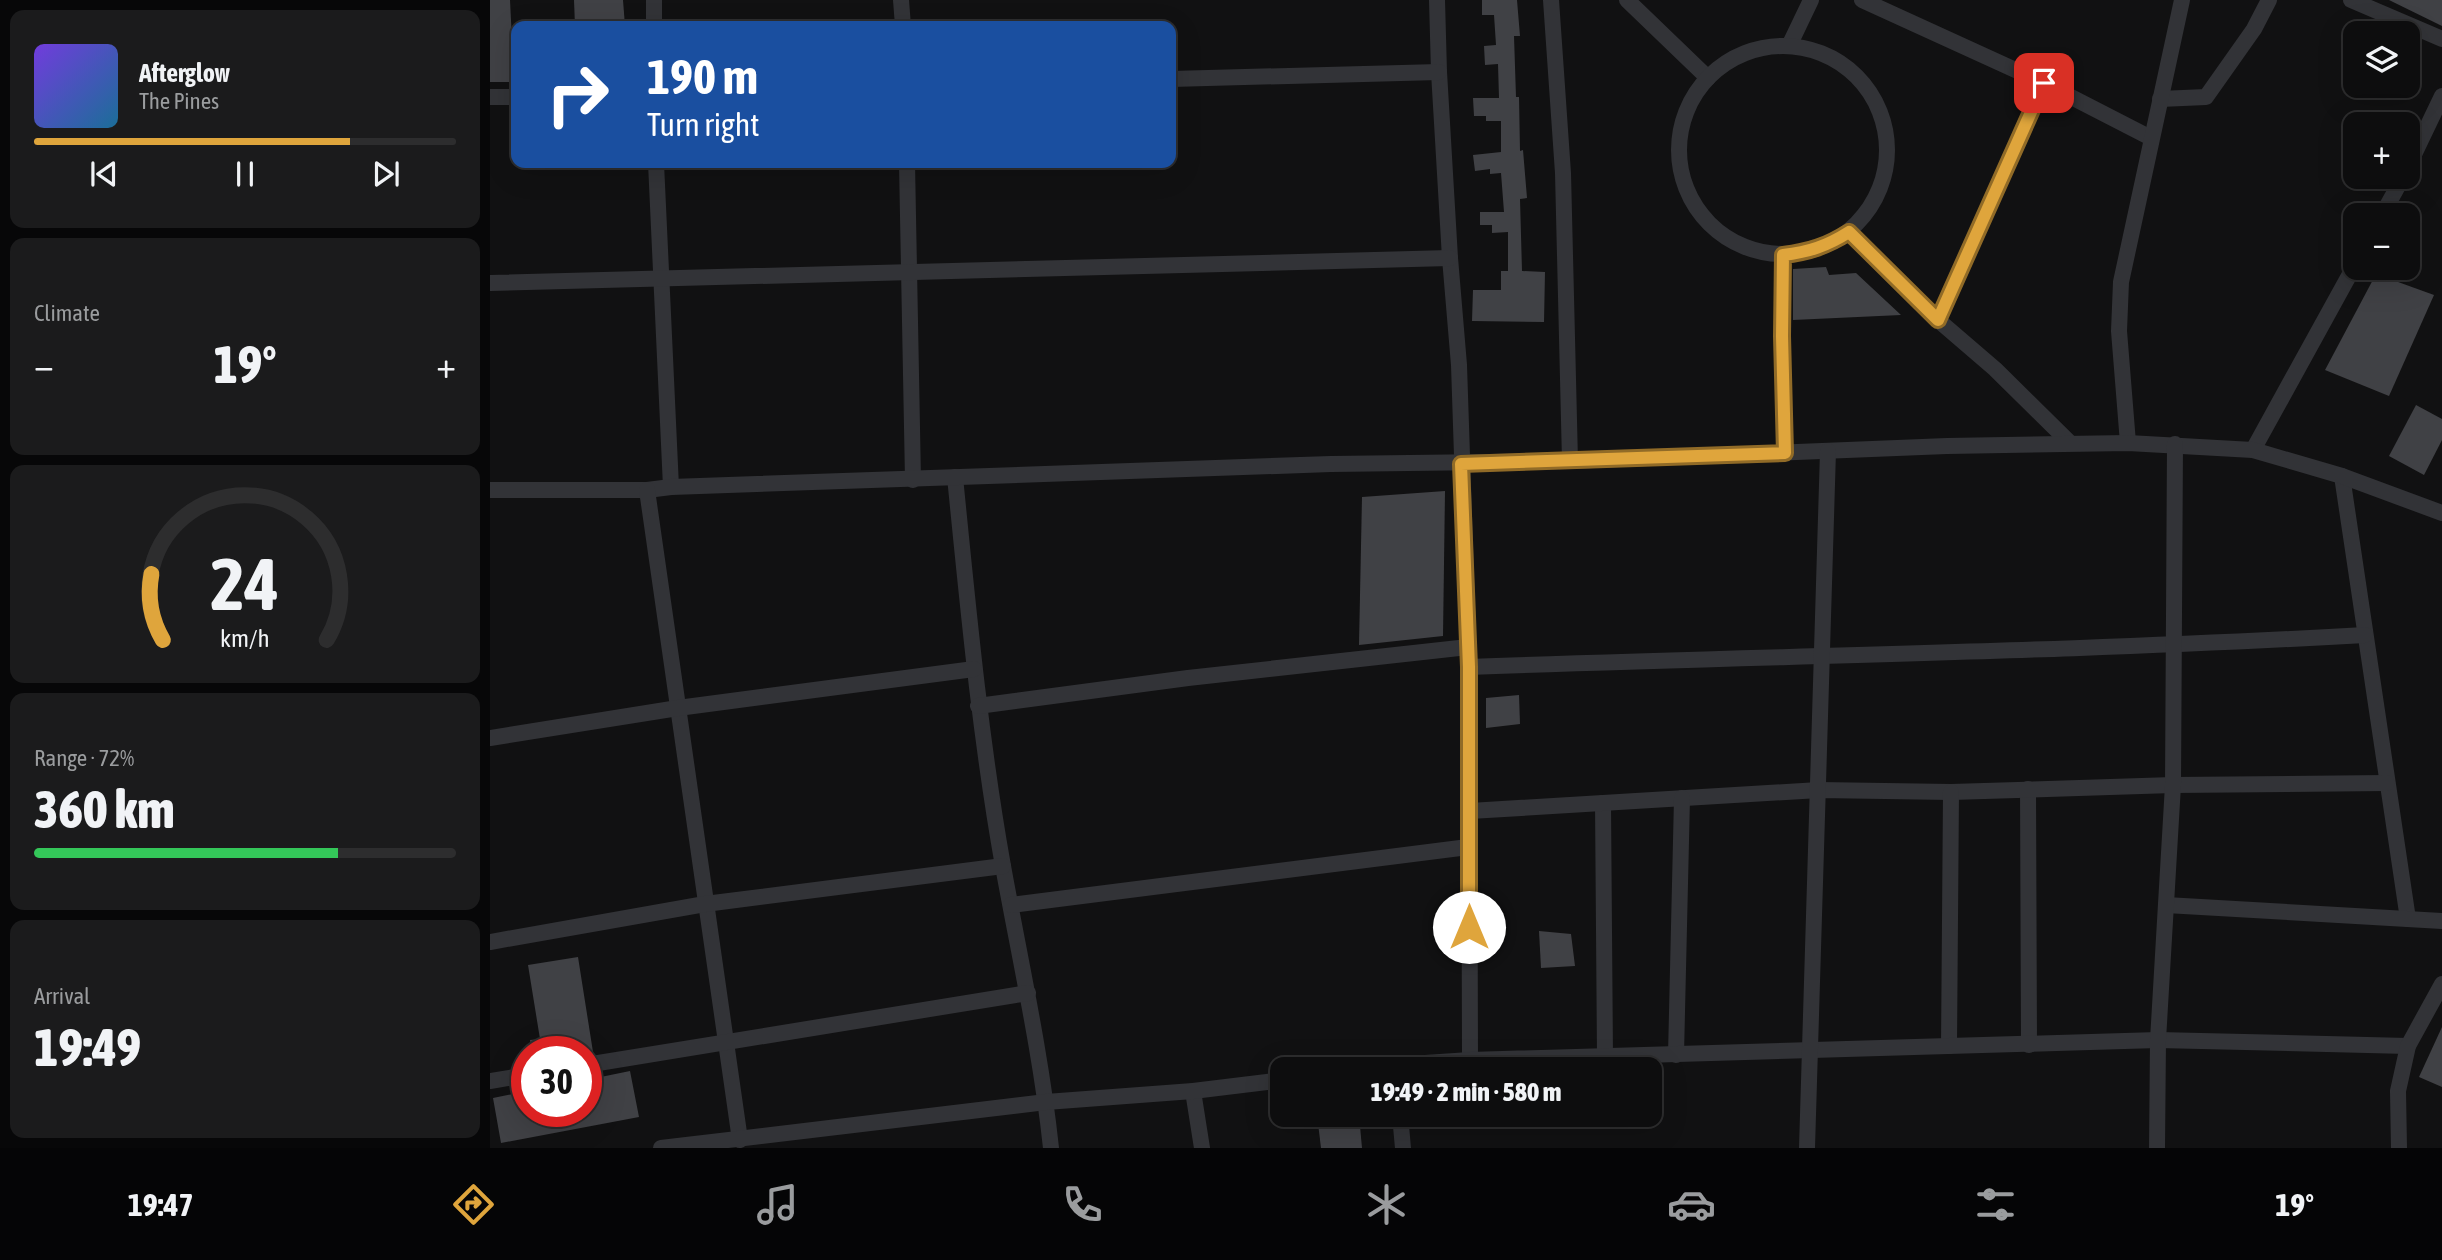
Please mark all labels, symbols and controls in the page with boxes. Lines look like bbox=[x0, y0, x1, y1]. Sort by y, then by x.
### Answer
map controls bbox=[2343, 21, 2420, 280]
button: layers bbox=[2343, 21, 2420, 98]
text: 190 m bbox=[647, 48, 758, 104]
icon: right bbox=[532, 49, 623, 140]
pin bbox=[2014, 53, 2074, 113]
text: Afterglow bbox=[139, 58, 230, 88]
icon: arrive bbox=[2025, 64, 2063, 102]
text: The Pines bbox=[139, 88, 219, 114]
text: Turn right bbox=[647, 106, 760, 143]
button: + bbox=[2343, 112, 2420, 189]
icon: previous bbox=[85, 155, 123, 193]
icon: pause bbox=[226, 155, 264, 193]
icon: next bbox=[367, 155, 405, 193]
button: − bbox=[2343, 203, 2420, 280]
text: Climate bbox=[34, 300, 100, 326]
text: 19° bbox=[213, 334, 277, 394]
text: − bbox=[34, 343, 54, 386]
text: + bbox=[436, 343, 456, 386]
text: 24 bbox=[211, 542, 279, 625]
text: km/h bbox=[220, 624, 270, 652]
text: Range · 72% bbox=[34, 745, 134, 771]
text: 360 km bbox=[34, 779, 175, 839]
position arrow bbox=[1432, 890, 1506, 964]
text: Arrival bbox=[34, 983, 90, 1009]
text: 19:49 bbox=[34, 1017, 141, 1077]
speed limit sign: 30 bbox=[511, 1036, 602, 1127]
text: 19:49 · 2 min · 580 m bbox=[1371, 1077, 1561, 1107]
icon: directions bbox=[449, 1180, 498, 1229]
icon: music bbox=[753, 1180, 802, 1229]
icon: phone bbox=[1058, 1180, 1107, 1229]
icon: climate bbox=[1362, 1180, 1411, 1229]
icon: car bbox=[1667, 1180, 1716, 1229]
icon: filters bbox=[1971, 1180, 2020, 1229]
text: 19:47 bbox=[128, 1186, 194, 1223]
text: 19° bbox=[2275, 1186, 2314, 1223]

